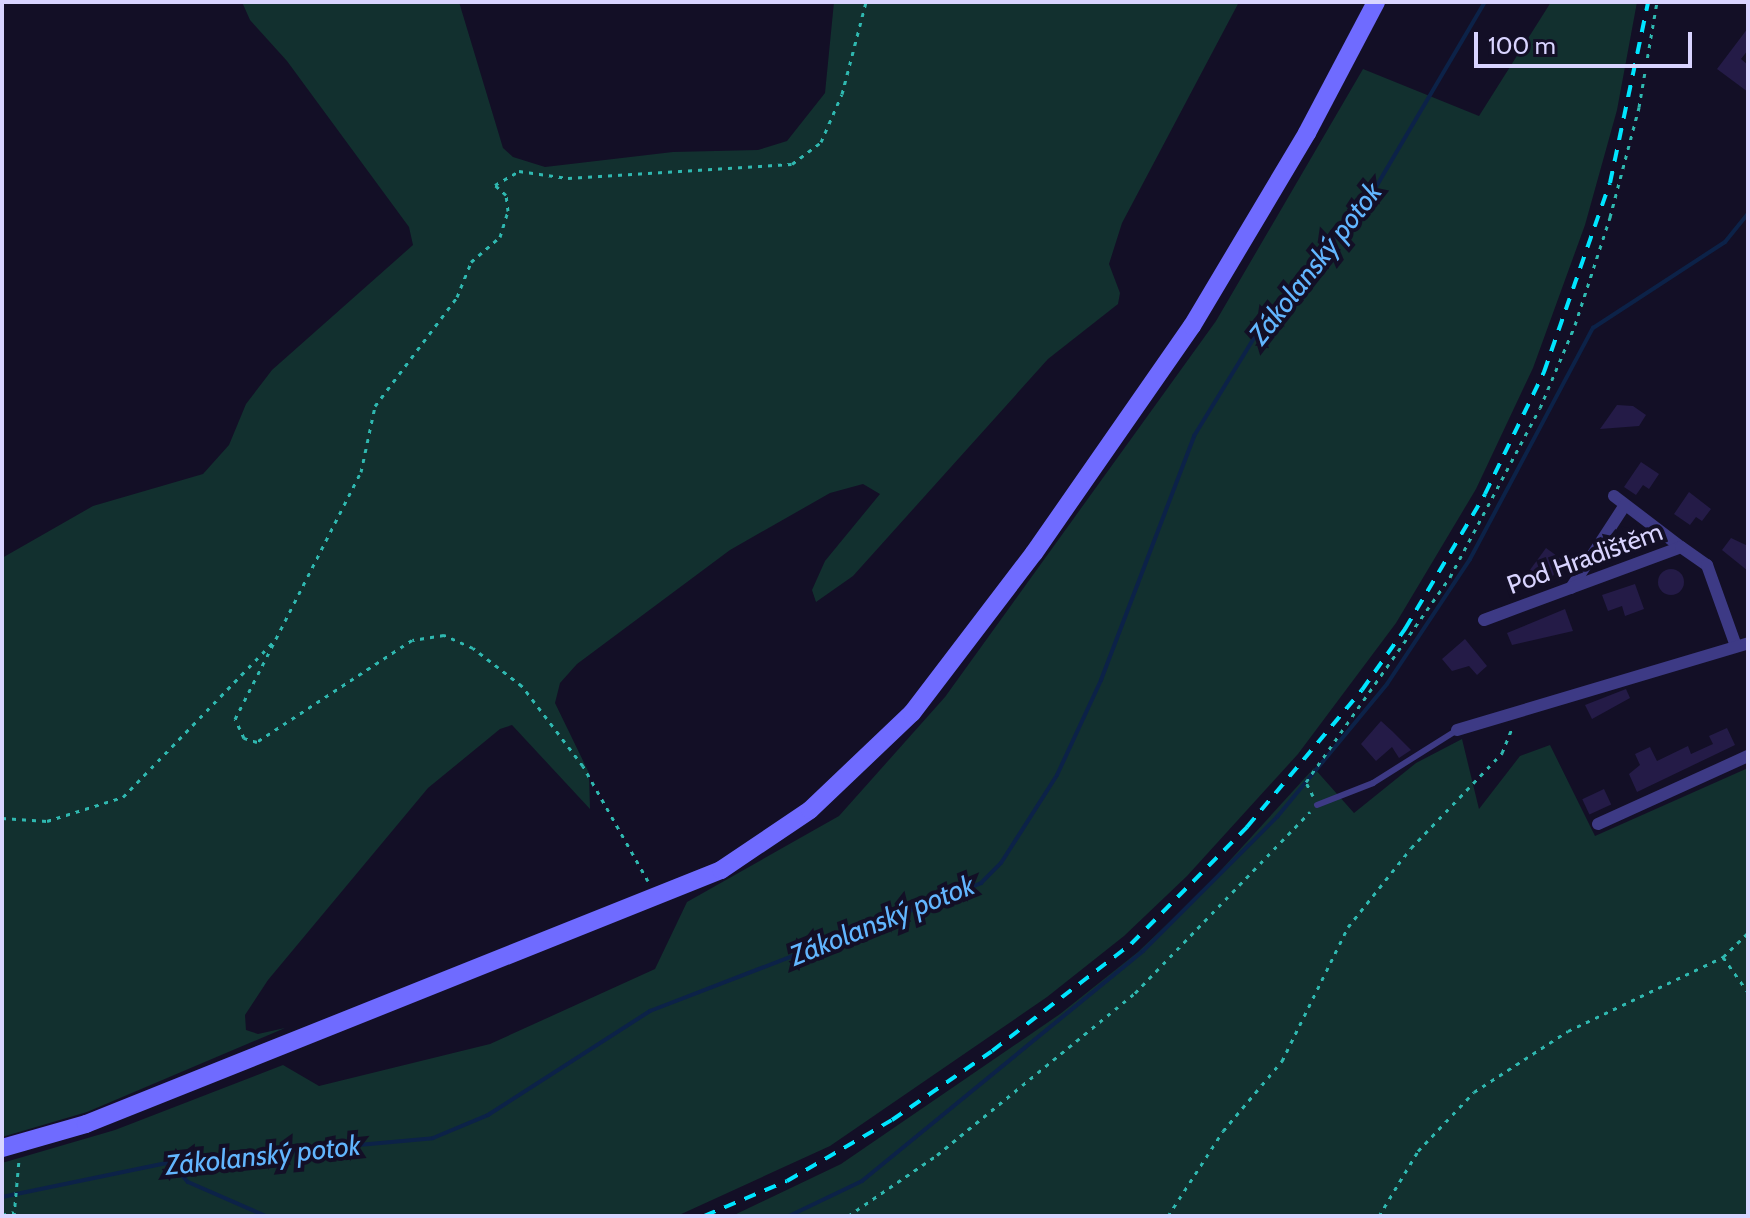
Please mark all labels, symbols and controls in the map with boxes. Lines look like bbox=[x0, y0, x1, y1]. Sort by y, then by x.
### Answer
scale bar bbox=[1478, 16, 1696, 66]
text: 100 m bbox=[1488, 31, 1556, 60]
water label: Zákolanský potok bbox=[1241, 175, 1389, 351]
street label: Pod Hradištěm bbox=[1503, 516, 1667, 602]
water label: Zákolanský potok bbox=[785, 868, 979, 972]
water label: Zákolanský potok bbox=[164, 1128, 362, 1182]

